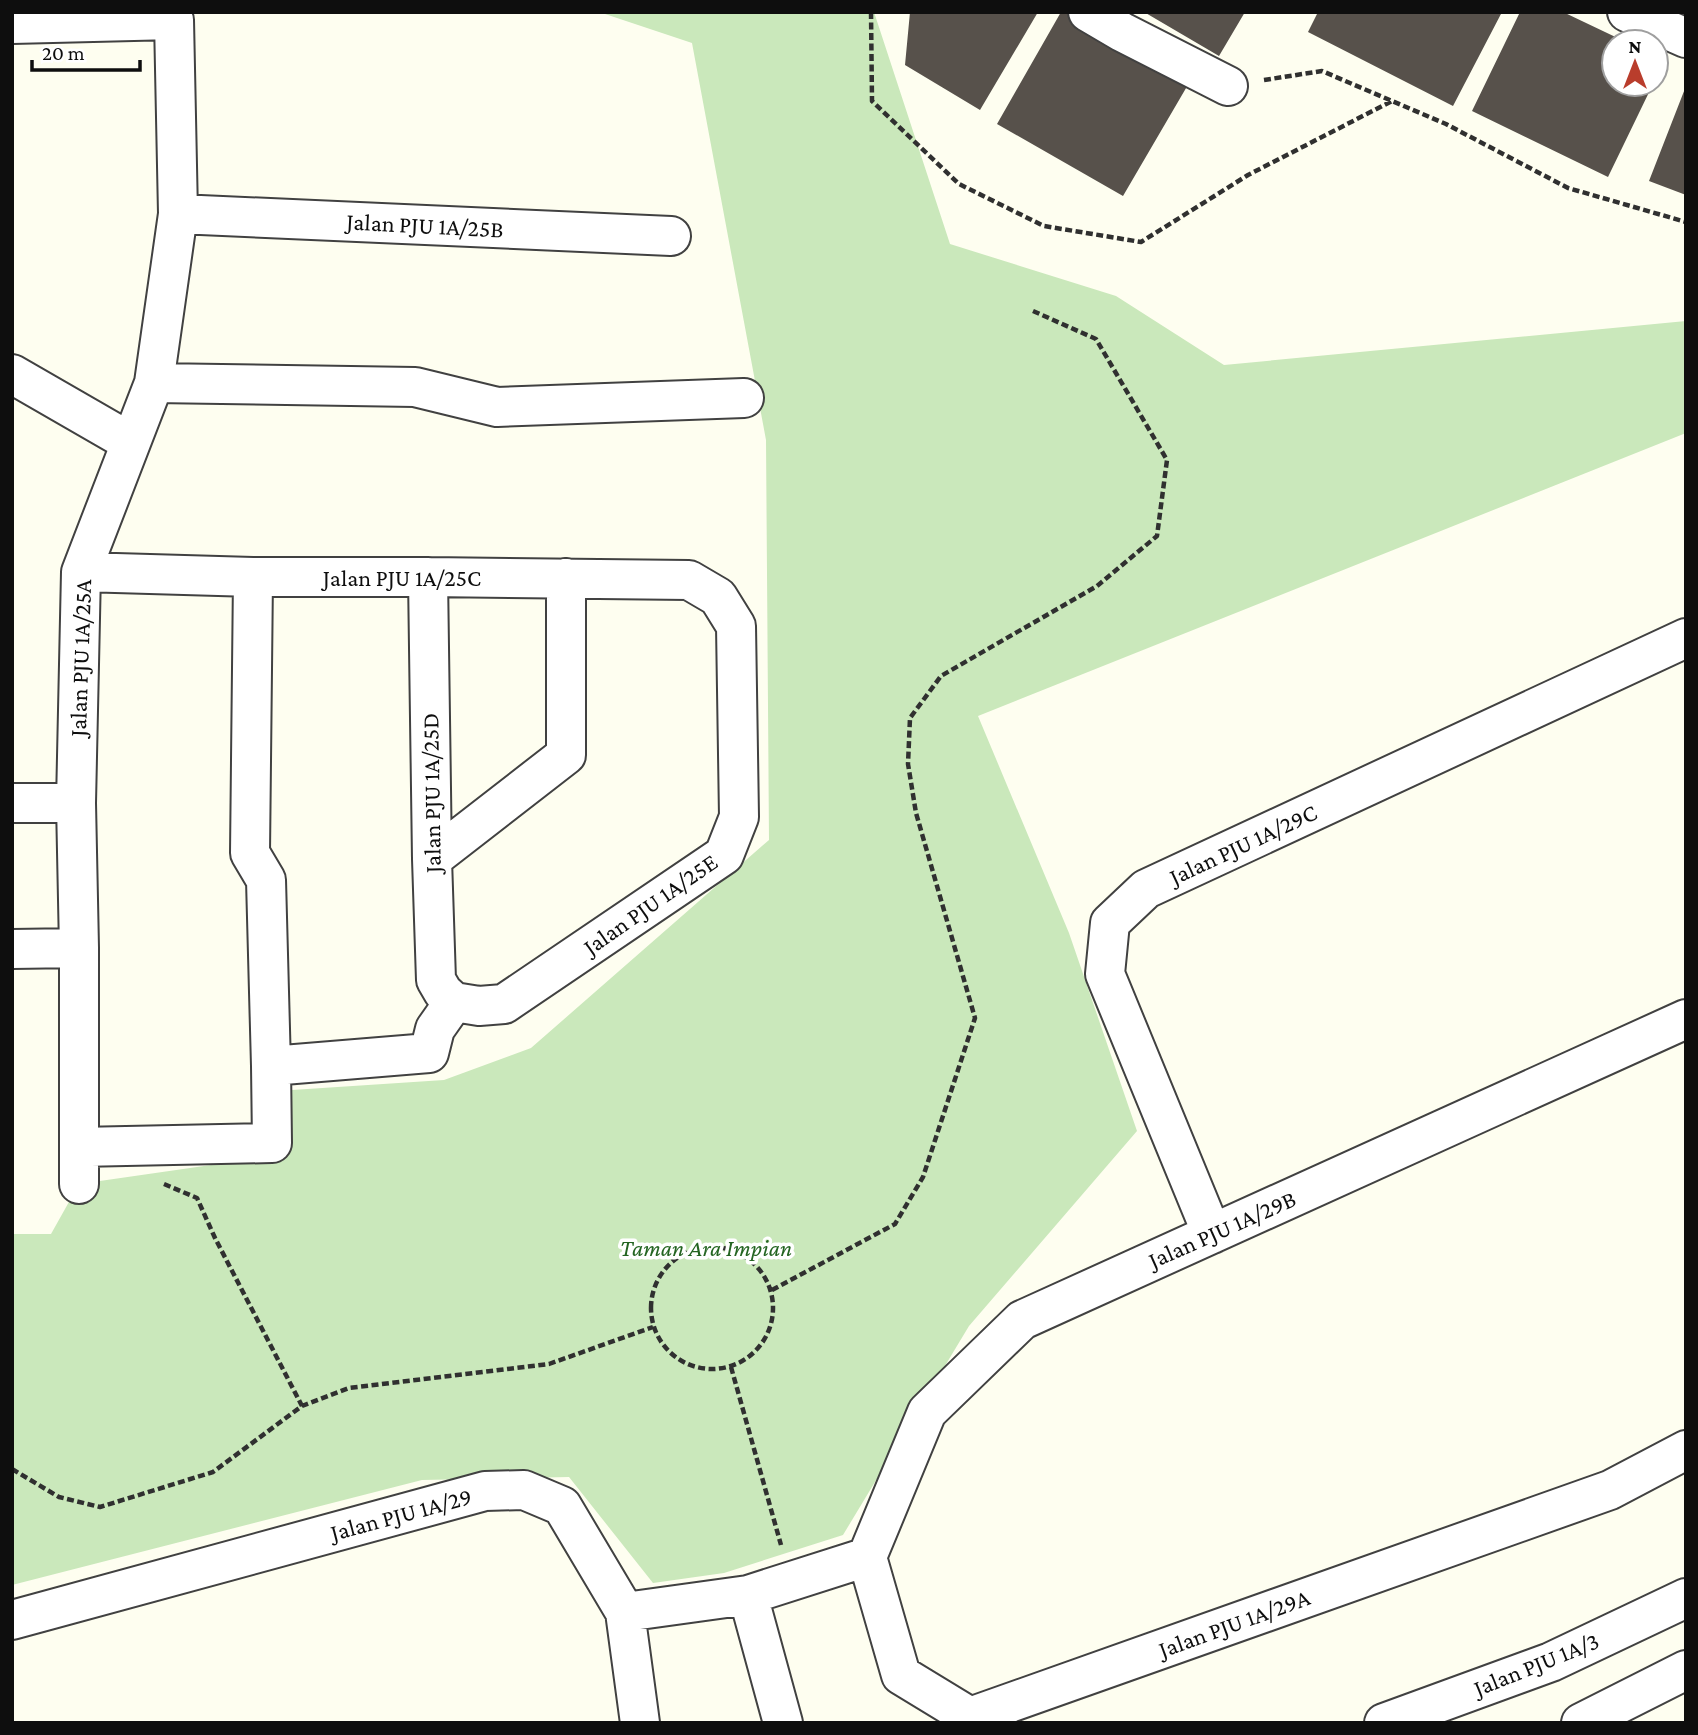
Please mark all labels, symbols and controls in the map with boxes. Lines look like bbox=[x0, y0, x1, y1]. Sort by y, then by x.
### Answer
scale bar bbox=[32, 28, 140, 72]
north arrow bbox=[1600, 28, 1670, 98]
text: N bbox=[1629, 36, 1642, 57]
text: 20 m bbox=[42, 41, 85, 65]
street label: Jalan PJU 1A/25B bbox=[344, 207, 504, 243]
street label: Jalan PJU 1A/25C bbox=[321, 564, 481, 591]
street label: Jalan PJU 1A/25A bbox=[64, 578, 96, 739]
street label: Jalan PJU 1A/25D bbox=[416, 713, 446, 875]
street label: Jalan PJU 1A/29C bbox=[1163, 798, 1321, 891]
street label: Jalan PJU 1A/25E bbox=[576, 848, 722, 961]
street label: Jalan PJU 1A/29B bbox=[1142, 1184, 1300, 1274]
park label: Taman Ara Impian bbox=[620, 1234, 792, 1261]
street label: Jalan PJU 1A/29 bbox=[325, 1482, 475, 1546]
street label: Jalan PJU 1A/29A bbox=[1153, 1583, 1314, 1664]
street label: Jalan PJU 1A/3 bbox=[1468, 1627, 1603, 1702]

